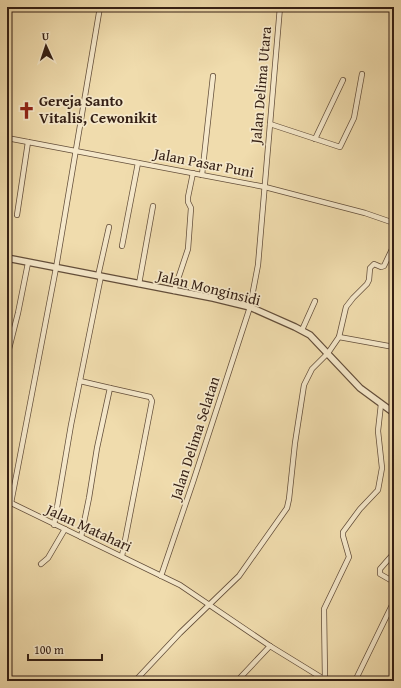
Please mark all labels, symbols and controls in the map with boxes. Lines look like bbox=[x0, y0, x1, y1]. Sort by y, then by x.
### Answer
north arrow bbox=[26, 26, 66, 66]
street label: Jalan Delima Utara bbox=[245, 26, 276, 146]
text: U bbox=[41, 28, 50, 44]
place label: Gereja Santo Vitalis, Cewonikit bbox=[39, 90, 157, 128]
church icon: Gereja Santo Vitalis, Cewonikit bbox=[16, 100, 36, 120]
street label: Jalan Pasar Puni bbox=[150, 142, 256, 182]
street label: Jalan Monginsidi bbox=[153, 264, 263, 310]
street label: Jalan Delima Selatan bbox=[164, 373, 225, 504]
street label: Jalan Matahari bbox=[41, 498, 136, 557]
scale bar bbox=[28, 636, 102, 662]
text: 100 m bbox=[34, 641, 64, 658]

